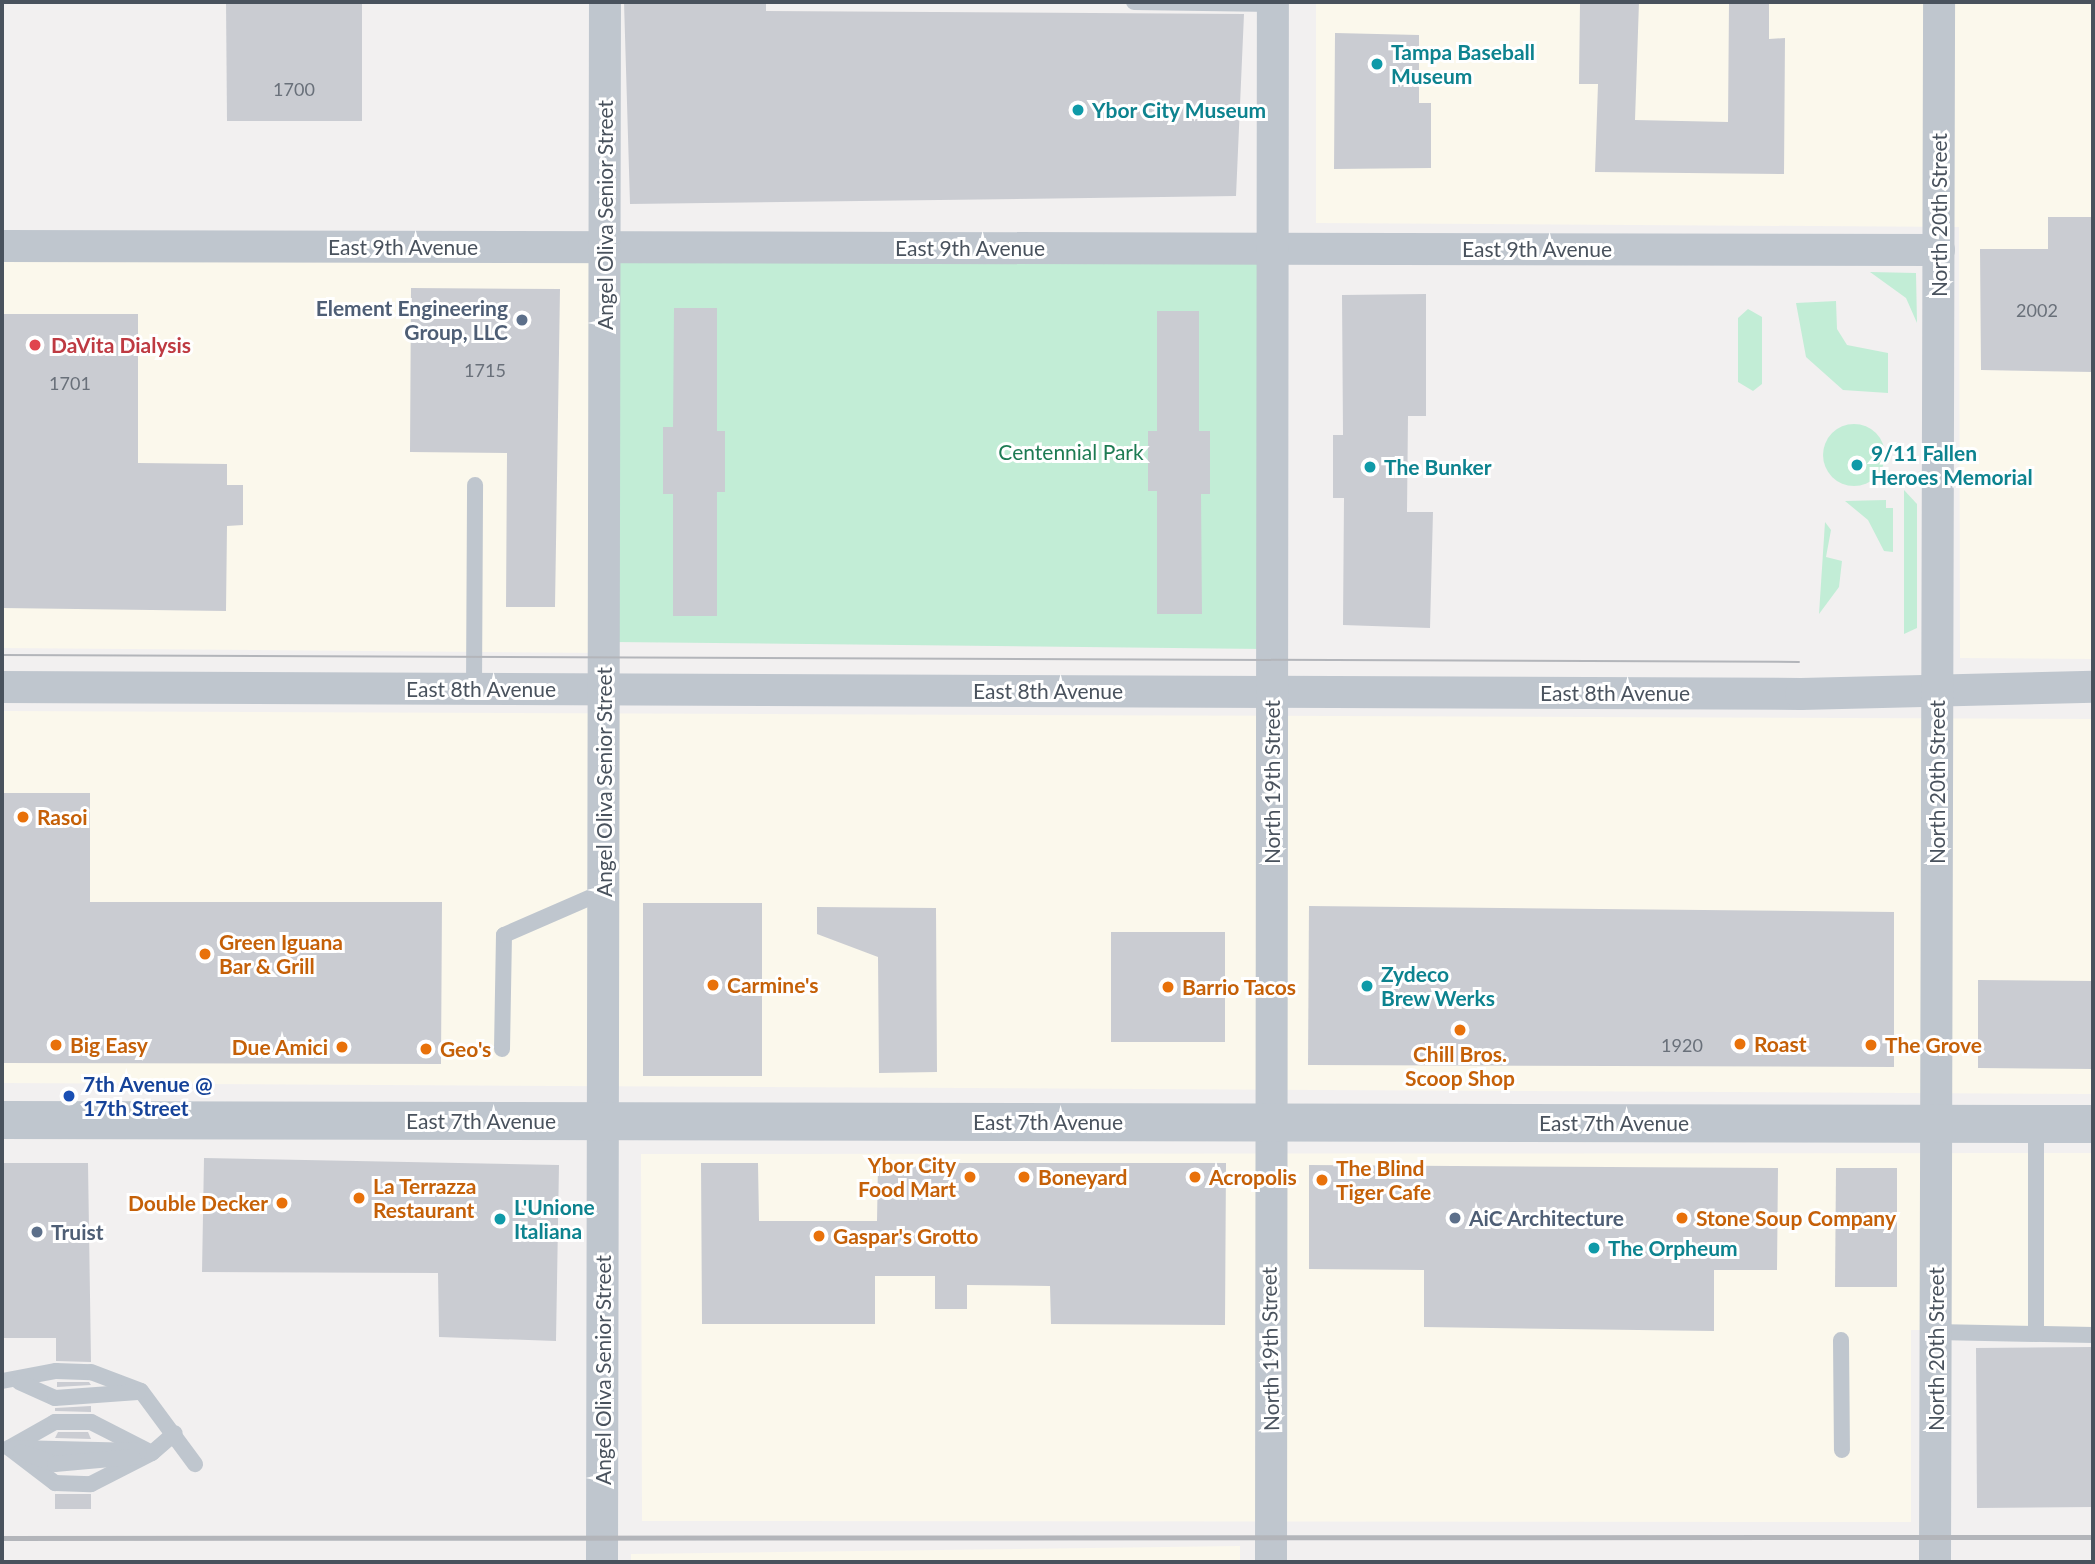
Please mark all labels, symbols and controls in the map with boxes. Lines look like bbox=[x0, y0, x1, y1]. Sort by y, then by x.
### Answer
place label: Tampa Baseball Museum bbox=[1391, 39, 1535, 89]
marker: Tampa Baseball Museum bbox=[1369, 56, 1385, 72]
house number: 1700 bbox=[273, 78, 315, 100]
place label: Ybor City Museum bbox=[1092, 97, 1267, 123]
street label: Angel Oliva Senior Street bbox=[592, 100, 618, 330]
marker: Ybor City Museum bbox=[1070, 102, 1086, 118]
street label: North 20th Street bbox=[1926, 133, 1952, 297]
street label: East 9th Avenue bbox=[328, 234, 478, 260]
street label: East 9th Avenue bbox=[895, 235, 1045, 261]
street label: East 9th Avenue bbox=[1462, 236, 1612, 262]
place label: Element Engineering Group, LLC bbox=[316, 295, 508, 345]
house number: 2002 bbox=[2016, 299, 2058, 321]
marker: Element Engineering Group, LLC bbox=[514, 312, 530, 328]
place label: DaVita Dialysis bbox=[51, 332, 191, 358]
marker: DaVita Dialysis bbox=[25, 335, 45, 355]
house number: 1715 bbox=[464, 359, 506, 381]
house number: 1701 bbox=[49, 372, 91, 394]
park label: Centennial Park bbox=[998, 439, 1144, 465]
place label: 9/11 Fallen Heroes Memorial bbox=[1871, 440, 2033, 490]
place label: The Bunker bbox=[1384, 454, 1492, 480]
marker: 9/11 Fallen Heroes Memorial bbox=[1849, 457, 1865, 473]
marker: The Bunker bbox=[1362, 459, 1378, 475]
street label: Angel Oliva Senior Street bbox=[591, 667, 617, 897]
street label: East 8th Avenue bbox=[406, 676, 556, 702]
street label: East 8th Avenue bbox=[973, 678, 1123, 704]
street label: East 8th Avenue bbox=[1540, 680, 1690, 706]
street label: North 19th Street bbox=[1259, 700, 1285, 864]
street label: North 20th Street bbox=[1924, 700, 1950, 864]
place label: Rasoi bbox=[37, 804, 88, 830]
marker: Rasoi bbox=[15, 809, 31, 825]
place label: Green Iguana Bar & Grill bbox=[219, 929, 343, 979]
marker: Green Iguana Bar & Grill bbox=[197, 946, 213, 962]
place label: Zydeco Brew Werks bbox=[1381, 961, 1495, 1011]
place label: Carmine's bbox=[727, 972, 818, 998]
place label: Barrio Tacos bbox=[1182, 974, 1297, 1000]
marker: Carmine's bbox=[705, 977, 721, 993]
marker: Zydeco Brew Werks bbox=[1359, 978, 1375, 994]
marker: Barrio Tacos bbox=[1160, 979, 1176, 995]
marker: Chill Bros. Scoop Shop bbox=[1452, 1022, 1468, 1038]
place label: Roast bbox=[1754, 1031, 1807, 1057]
place label: Big Easy bbox=[70, 1032, 148, 1058]
place label: The Grove bbox=[1885, 1032, 1982, 1058]
place label: Due Amici bbox=[231, 1034, 328, 1060]
house number: 1920 bbox=[1661, 1034, 1703, 1056]
place label: Geo's bbox=[440, 1036, 491, 1062]
marker: Roast bbox=[1732, 1036, 1748, 1052]
marker: Big Easy bbox=[48, 1037, 64, 1053]
marker: The Grove bbox=[1863, 1037, 1879, 1053]
marker: Due Amici bbox=[334, 1039, 350, 1055]
marker: Geo's bbox=[418, 1041, 434, 1057]
place label: Chill Bros. Scoop Shop bbox=[1405, 1041, 1515, 1091]
place label: 7th Avenue @ 17th Street bbox=[83, 1071, 213, 1121]
marker: 7th Avenue @ 17th Street bbox=[61, 1088, 77, 1104]
street label: East 7th Avenue bbox=[406, 1108, 556, 1134]
street label: East 7th Avenue bbox=[973, 1109, 1123, 1135]
street label: East 7th Avenue bbox=[1539, 1110, 1689, 1136]
place label: Ybor City Food Mart bbox=[858, 1152, 956, 1202]
place label: The Blind Tiger Cafe bbox=[1336, 1155, 1432, 1205]
place label: Boneyard bbox=[1038, 1164, 1127, 1190]
place label: Acropolis bbox=[1209, 1164, 1297, 1190]
marker: Ybor City Food Mart bbox=[962, 1169, 978, 1185]
marker: Boneyard bbox=[1016, 1169, 1032, 1185]
marker: Acropolis bbox=[1187, 1169, 1203, 1185]
marker: The Blind Tiger Cafe bbox=[1314, 1172, 1330, 1188]
place label: La Terrazza Restaurant bbox=[373, 1173, 477, 1223]
place label: Double Decker bbox=[128, 1190, 268, 1216]
marker: La Terrazza Restaurant bbox=[351, 1190, 367, 1206]
place label: L'Unione Italiana bbox=[514, 1194, 595, 1244]
marker: Double Decker bbox=[274, 1195, 290, 1211]
place label: AiC Architecture bbox=[1469, 1205, 1625, 1231]
place label: Stone Soup Company bbox=[1696, 1205, 1896, 1231]
marker: AiC Architecture bbox=[1447, 1210, 1463, 1226]
marker: Stone Soup Company bbox=[1674, 1210, 1690, 1226]
marker: L'Unione Italiana bbox=[492, 1211, 508, 1227]
place label: Truist bbox=[51, 1219, 104, 1245]
place label: Gaspar's Grotto bbox=[833, 1223, 978, 1249]
marker: Truist bbox=[29, 1224, 45, 1240]
marker: Gaspar's Grotto bbox=[811, 1228, 827, 1244]
place label: The Orpheum bbox=[1608, 1235, 1738, 1261]
marker: The Orpheum bbox=[1586, 1240, 1602, 1256]
street label: Angel Oliva Senior Street bbox=[590, 1255, 616, 1485]
street label: North 19th Street bbox=[1256, 1267, 1284, 1431]
street label: North 20th Street bbox=[1923, 1267, 1949, 1431]

